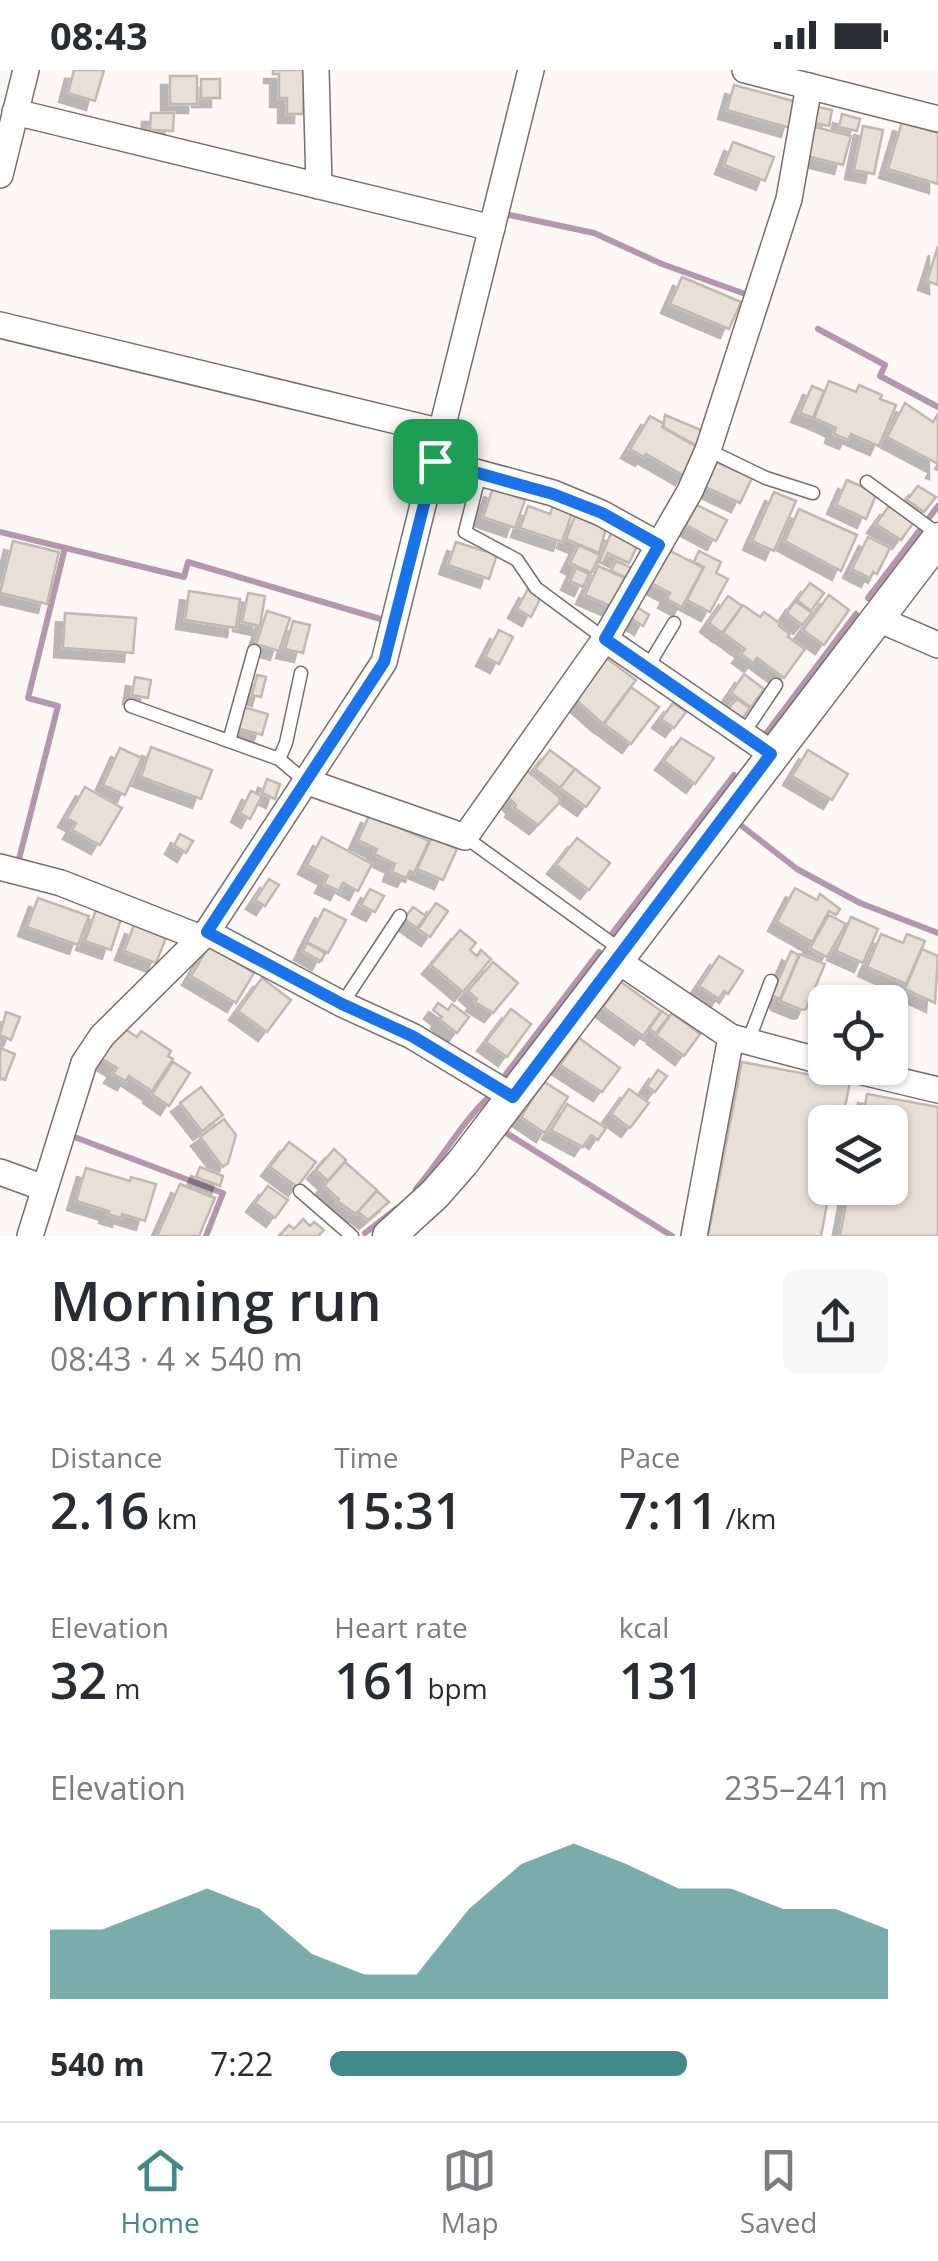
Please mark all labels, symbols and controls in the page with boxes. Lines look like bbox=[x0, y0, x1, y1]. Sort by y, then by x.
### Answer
text: 08:43 bbox=[50, 9, 148, 61]
pin bbox=[393, 419, 478, 504]
icon: arrive bbox=[408, 434, 463, 489]
map controls bbox=[808, 985, 908, 1205]
button: locate bbox=[808, 985, 908, 1085]
button: layers bbox=[808, 1105, 908, 1205]
text: Morning run bbox=[50, 1262, 382, 1337]
button: share bbox=[783, 1269, 888, 1374]
text: 08:43 · 4 × 540 m bbox=[50, 1337, 303, 1380]
text: Distance bbox=[50, 1438, 163, 1476]
text: Time bbox=[334, 1438, 398, 1476]
text: Pace bbox=[619, 1438, 680, 1476]
text: 2.16 bbox=[50, 1476, 149, 1544]
text: 15:31 bbox=[334, 1476, 462, 1544]
text: 7:11 bbox=[619, 1476, 718, 1544]
text: km bbox=[149, 1499, 197, 1537]
text: /km bbox=[718, 1499, 776, 1537]
text: Elevation bbox=[50, 1608, 169, 1646]
text: Heart rate bbox=[334, 1608, 468, 1646]
text: kcal bbox=[619, 1608, 669, 1646]
text: 32 bbox=[50, 1646, 107, 1714]
text: 161 bbox=[334, 1646, 420, 1714]
text: 131 bbox=[619, 1646, 704, 1714]
text: m bbox=[107, 1669, 140, 1707]
text: bpm bbox=[420, 1669, 488, 1707]
text: Elevation bbox=[50, 1766, 186, 1809]
text: 235–241 m bbox=[724, 1766, 888, 1809]
text: 540 m bbox=[50, 2042, 145, 2085]
text: 7:22 bbox=[210, 2042, 273, 2085]
tab: Home bbox=[121, 2143, 200, 2241]
tab: Map bbox=[441, 2143, 499, 2241]
tab: Saved bbox=[740, 2143, 817, 2241]

